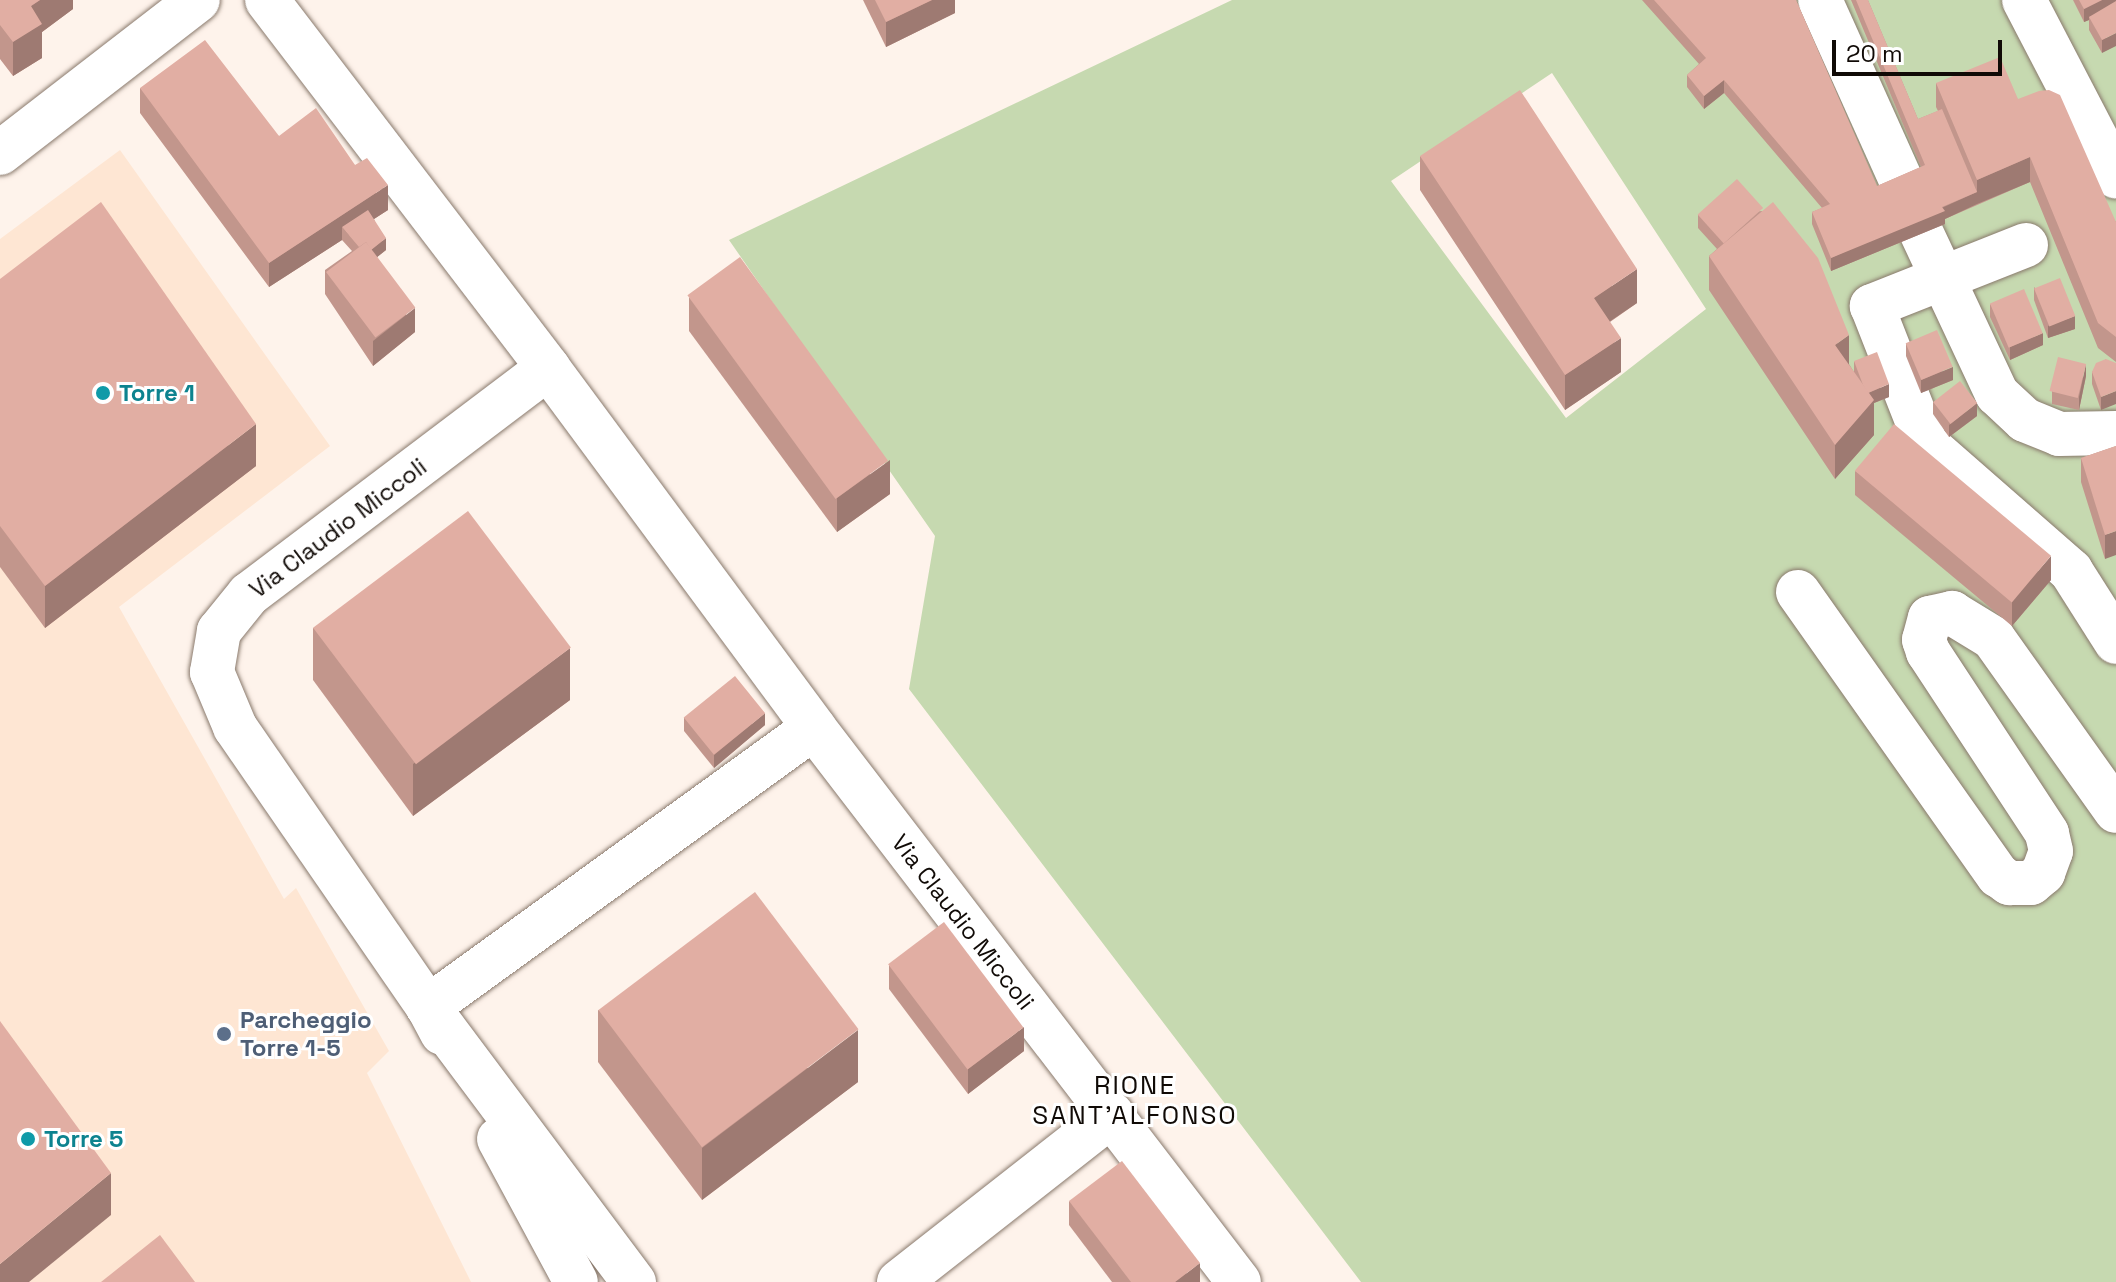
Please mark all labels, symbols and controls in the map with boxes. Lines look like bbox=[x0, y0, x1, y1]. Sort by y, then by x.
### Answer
scale bar bbox=[1836, 24, 2006, 74]
text: 20 m bbox=[1846, 38, 1903, 69]
place label: Torre 1 bbox=[119, 379, 195, 407]
marker: Torre 1 bbox=[94, 384, 112, 402]
street label: Via Claudio Miccoli bbox=[244, 452, 432, 604]
street label: Via Claudio Miccoli bbox=[886, 829, 1040, 1015]
place label: Parcheggio Torre 1-5 bbox=[240, 1006, 372, 1062]
marker: Parcheggio Torre 1-5 bbox=[215, 1025, 233, 1043]
district label: RIONE SANT'ALFONSO bbox=[1032, 1070, 1238, 1132]
place label: Torre 5 bbox=[44, 1125, 123, 1153]
marker: Torre 5 bbox=[19, 1130, 37, 1148]

